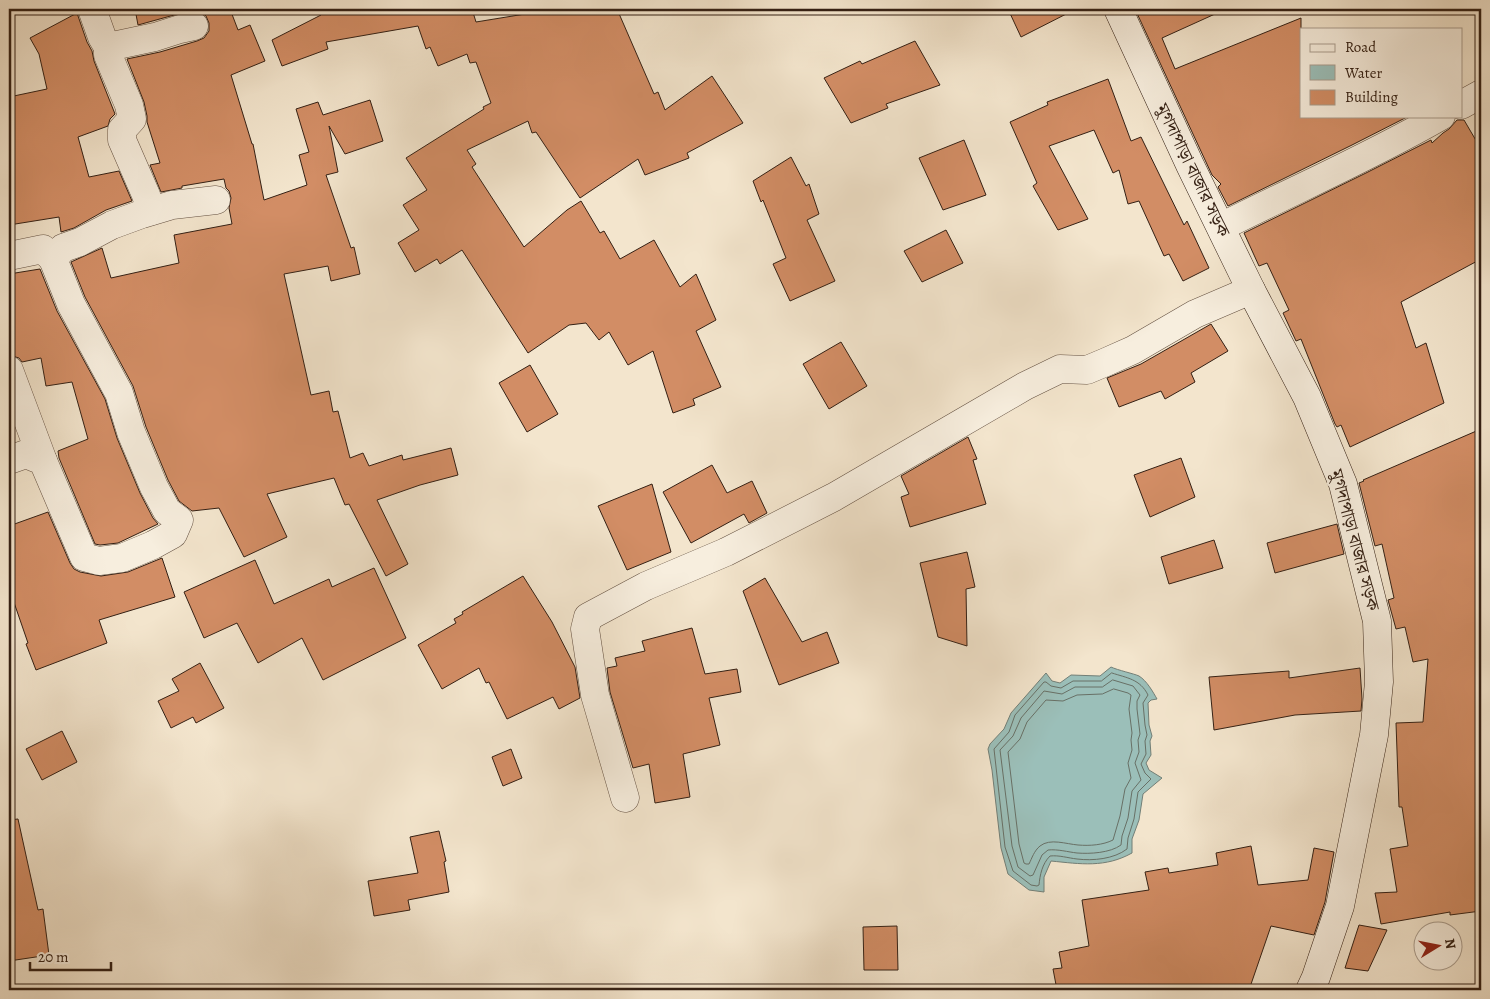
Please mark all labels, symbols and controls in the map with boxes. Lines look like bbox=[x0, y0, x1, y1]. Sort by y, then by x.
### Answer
legend bbox=[1300, 28, 1462, 118]
text: Road bbox=[1345, 37, 1377, 57]
text: Water bbox=[1344, 63, 1382, 83]
text: Building bbox=[1345, 87, 1398, 107]
street label: মুগদাপাড়া বাজার সড়ক bbox=[1150, 98, 1236, 242]
street label: মুগদাপাড়া বাজার সড়ক bbox=[1324, 466, 1386, 615]
north arrow bbox=[1412, 922, 1462, 972]
text: N bbox=[1440, 937, 1461, 951]
scale bar bbox=[30, 939, 111, 971]
text: 20 m bbox=[38, 947, 69, 967]

